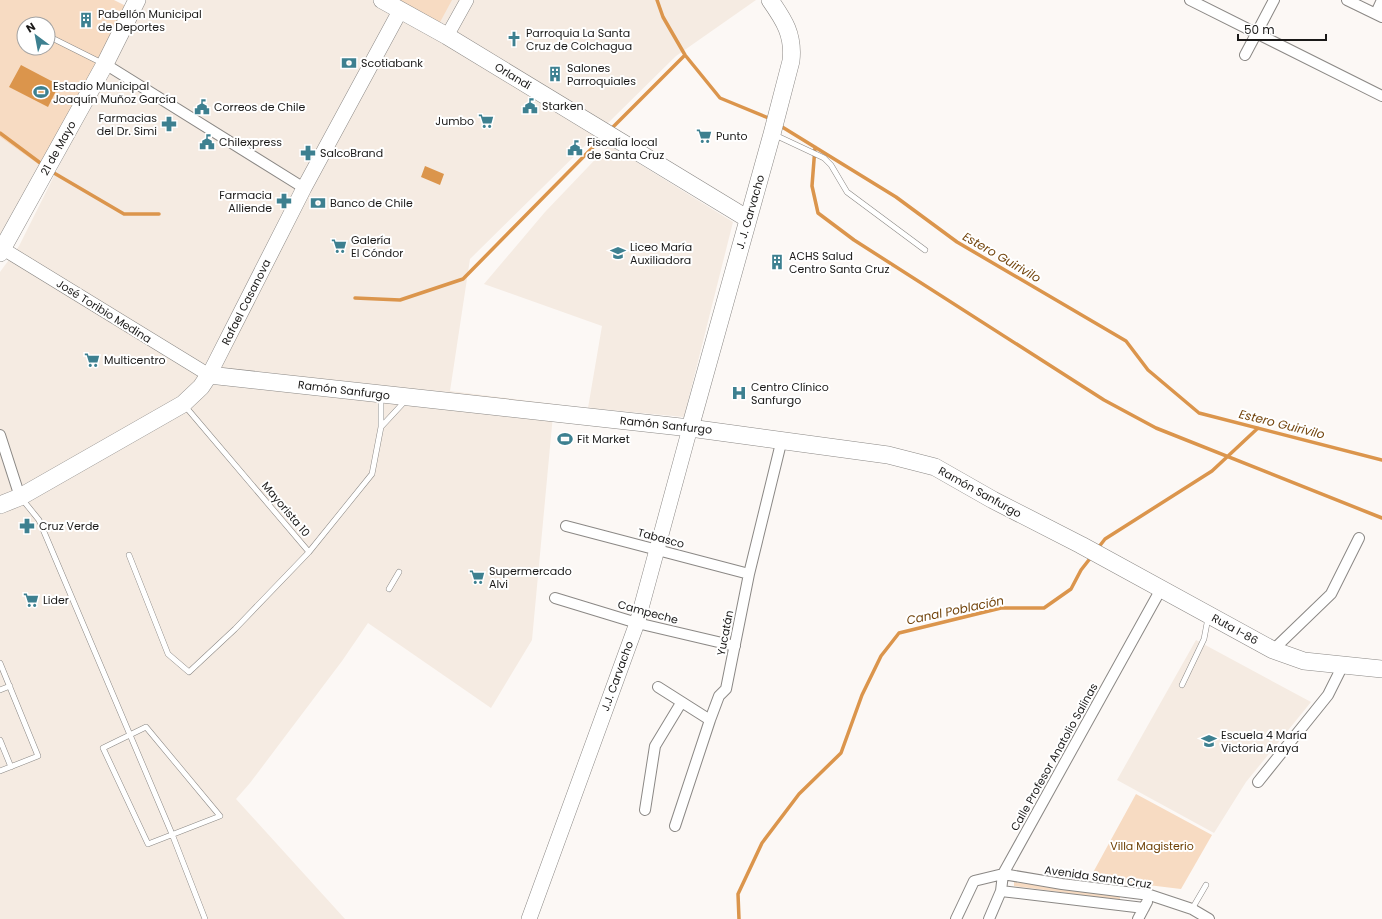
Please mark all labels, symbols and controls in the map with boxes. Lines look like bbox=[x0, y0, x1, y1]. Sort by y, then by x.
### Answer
place label: Pabellón Municipal de Deportes bbox=[98, 6, 202, 35]
building icon: Pabellón Municipal de Deportes bbox=[77, 11, 95, 29]
north arrow bbox=[16, 16, 56, 56]
scale bar bbox=[1238, 16, 1326, 42]
text: N bbox=[23, 19, 38, 36]
text: 50 m bbox=[1244, 21, 1275, 38]
place label: Parroquia La Santa Cruz de Colchagua bbox=[526, 25, 632, 54]
church icon: Parroquia La Santa Cruz de Colchagua bbox=[505, 30, 523, 48]
bank icon: Scotiabank bbox=[340, 54, 358, 72]
place label: Scotiabank bbox=[361, 55, 423, 71]
street label: Orlandi bbox=[492, 59, 535, 93]
place label: Salones Parroquiales bbox=[567, 60, 636, 89]
building icon: Salones Parroquiales bbox=[546, 65, 564, 83]
place label: Estadio Municipal Joaquín Muñoz García bbox=[53, 78, 176, 107]
sports icon: Estadio Municipal Joaquín Muñoz García bbox=[32, 83, 50, 101]
public building icon: Starken bbox=[521, 97, 539, 115]
public building icon: Correos de Chile bbox=[193, 98, 211, 116]
place label: Starken bbox=[542, 98, 584, 114]
place label: Correos de Chile bbox=[214, 99, 305, 115]
place label: Farmacias del Dr. Simi bbox=[97, 110, 157, 139]
supermarket icon: Jumbo bbox=[477, 112, 495, 130]
place label: Jumbo bbox=[435, 113, 474, 129]
pharmacy icon: Farmacias del Dr. Simi bbox=[160, 115, 178, 133]
street label: 21 de Mayo bbox=[36, 118, 80, 178]
supermarket icon: Punto bbox=[695, 127, 713, 145]
place label: Punto bbox=[716, 128, 748, 144]
public building icon: Chilexpress bbox=[198, 133, 216, 151]
place label: Chilexpress bbox=[219, 134, 282, 150]
place label: Fiscalía local de Santa Cruz bbox=[587, 134, 664, 163]
public building icon: Fiscalía local de Santa Cruz bbox=[566, 139, 584, 157]
pharmacy icon: SalcoBrand bbox=[299, 144, 317, 162]
place label: SalcoBrand bbox=[320, 145, 383, 161]
street label: J. J. Carvacho bbox=[732, 173, 768, 251]
place label: Farmacia Alliende bbox=[219, 187, 272, 216]
pharmacy icon: Farmacia Alliende bbox=[275, 192, 293, 210]
bank icon: Banco de Chile bbox=[309, 194, 327, 212]
place label: Banco de Chile bbox=[330, 195, 413, 211]
water label: Estero Guirivilo bbox=[960, 228, 1044, 286]
place label: Galería El Cóndor bbox=[351, 232, 403, 261]
supermarket icon: Galería El Cóndor bbox=[330, 237, 348, 255]
place label: Liceo María Auxiliadora bbox=[630, 239, 692, 268]
school or university icon: Liceo María Auxiliadora bbox=[609, 244, 627, 262]
place label: ACHS Salud Centro Santa Cruz bbox=[789, 248, 889, 277]
building icon: ACHS Salud Centro Santa Cruz bbox=[768, 253, 786, 271]
street label: Rafael Casanova bbox=[217, 256, 275, 348]
street label: José Toribio Medina bbox=[53, 275, 155, 347]
supermarket icon: Multicentro bbox=[83, 351, 101, 369]
place label: Multicentro bbox=[104, 352, 166, 368]
street label: Ramón Sanfurgo bbox=[297, 376, 391, 404]
place label: Centro Clínico Sanfurgo bbox=[751, 379, 829, 408]
hospital icon: Centro Clínico Sanfurgo bbox=[730, 384, 748, 402]
water label: Estero Guirivilo bbox=[1237, 405, 1327, 443]
street label: Ramón Sanfurgo bbox=[619, 412, 713, 438]
sports icon: Fit Market bbox=[556, 430, 574, 448]
place label: Fit Market bbox=[577, 431, 630, 447]
street label: Ramón Sanfurgo bbox=[936, 463, 1024, 521]
street label: Mayorista 10 bbox=[258, 478, 314, 540]
pharmacy icon: Cruz Verde bbox=[18, 517, 36, 535]
place label: Cruz Verde bbox=[39, 518, 99, 534]
street label: Tabasco bbox=[636, 524, 686, 552]
place label: Supermercado Alvi bbox=[489, 563, 572, 592]
supermarket icon: Supermercado Alvi bbox=[468, 568, 486, 586]
supermarket icon: Lider bbox=[22, 591, 40, 609]
water label: Canal Población bbox=[905, 591, 1005, 629]
place label: Lider bbox=[43, 592, 69, 608]
street label: Campeche bbox=[616, 596, 680, 628]
street label: Yucatán bbox=[713, 609, 737, 657]
street label: Ruta I-86 bbox=[1209, 610, 1261, 648]
street label: J.J. Carvacho bbox=[597, 639, 637, 713]
street label: Calle Profesor Anatolio Salinas bbox=[1007, 680, 1102, 834]
place label: Escuela 4 María Victoria Araya bbox=[1221, 727, 1307, 756]
school or university icon: Escuela 4 María Victoria Araya bbox=[1200, 732, 1218, 750]
park label: Villa Magisterio bbox=[1110, 838, 1194, 854]
street label: Avenida Santa Cruz bbox=[1043, 862, 1153, 892]

